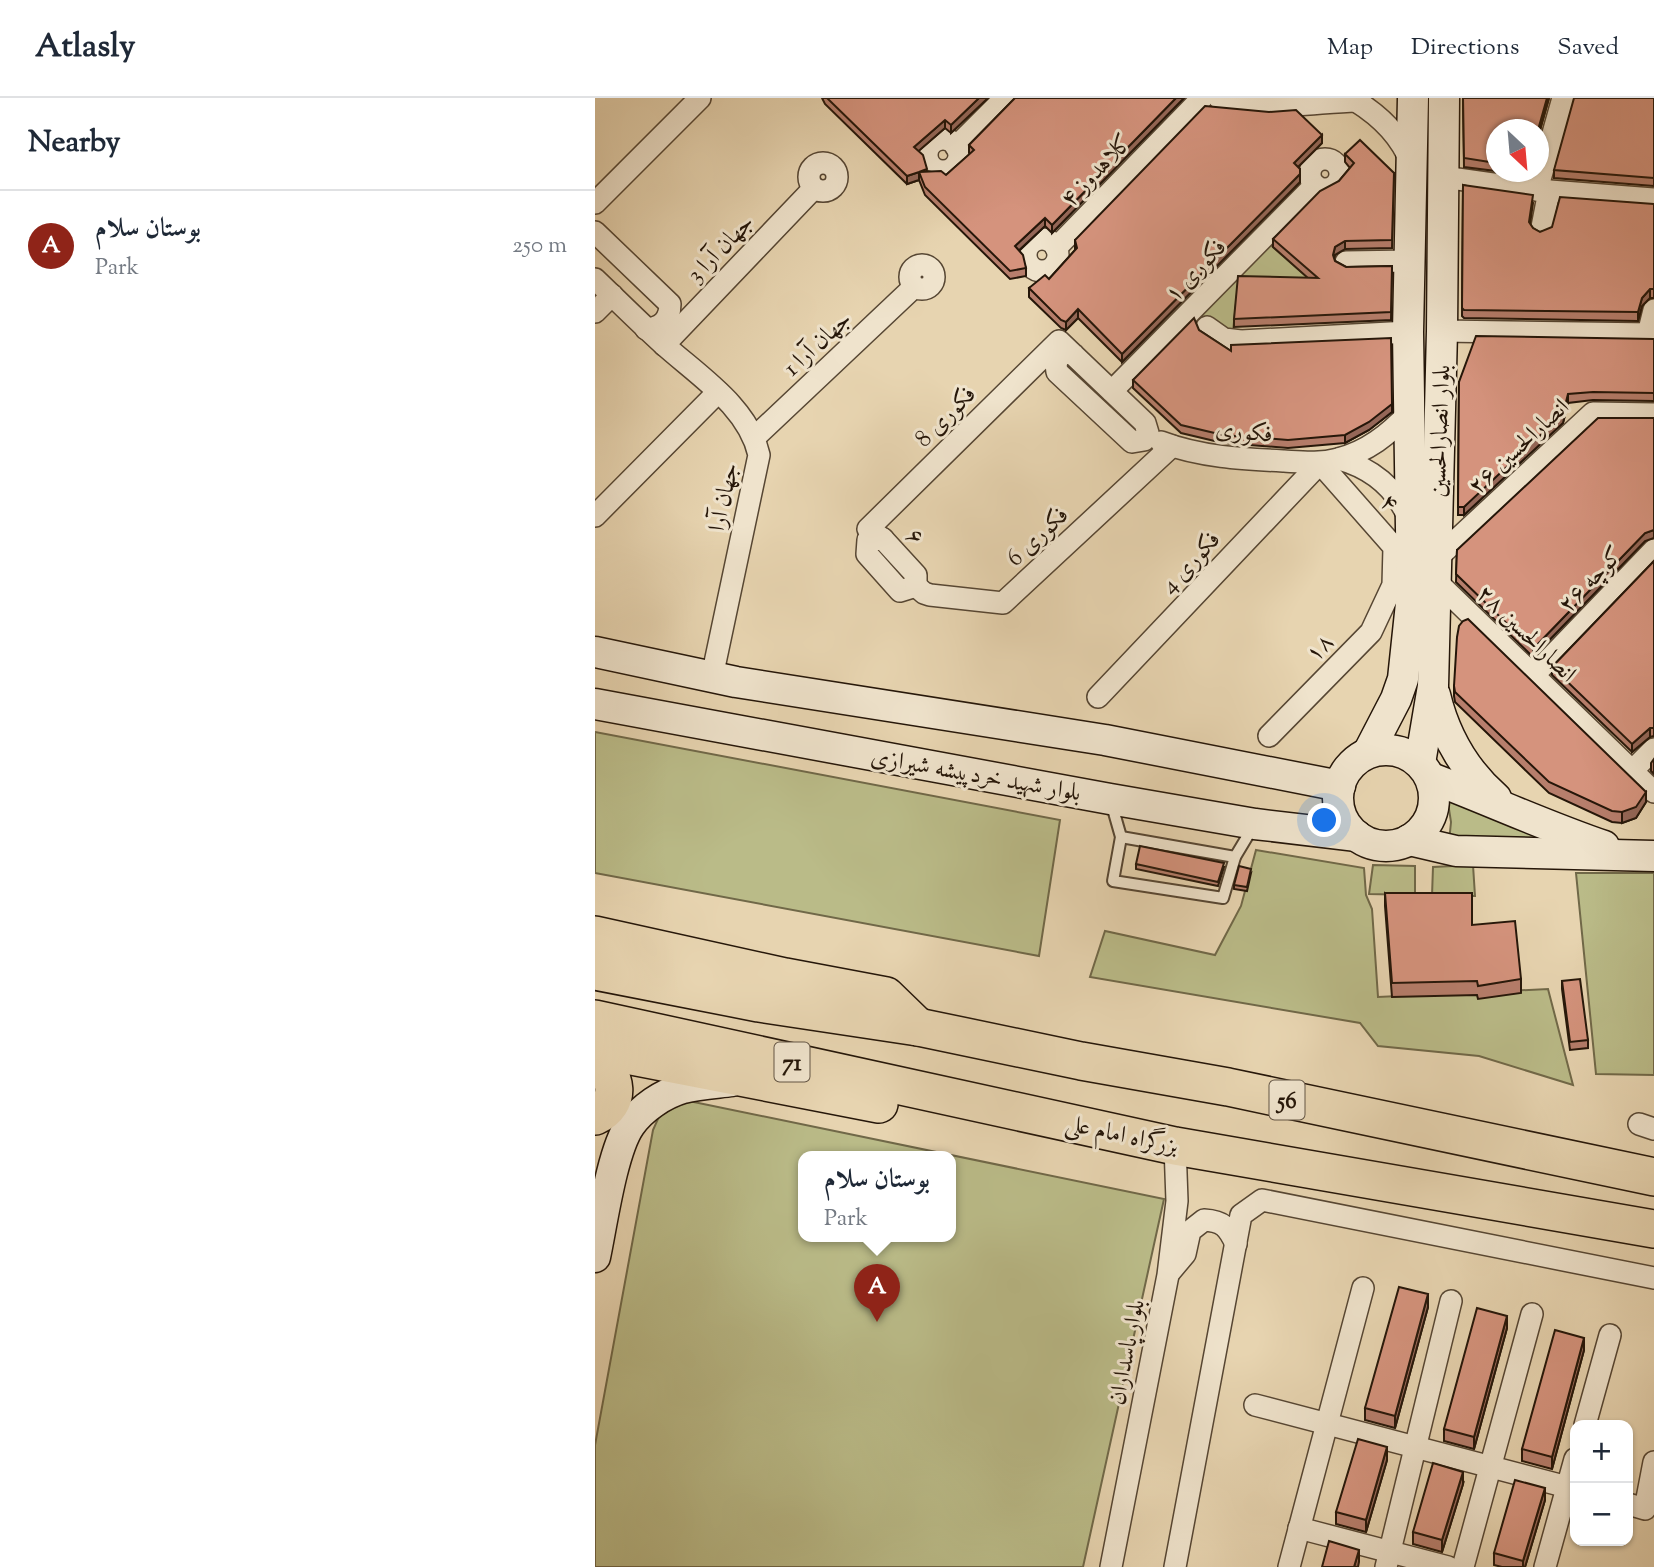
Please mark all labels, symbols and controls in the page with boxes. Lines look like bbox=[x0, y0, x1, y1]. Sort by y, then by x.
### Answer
text: Atlasly bbox=[35, 24, 135, 72]
text: Map bbox=[1327, 31, 1373, 65]
text: Directions bbox=[1411, 31, 1519, 65]
text: Saved bbox=[1557, 31, 1619, 65]
north arrow bbox=[1486, 119, 1549, 182]
text: Nearby bbox=[28, 122, 120, 165]
street label: کلاهدوز ۴ bbox=[1054, 127, 1141, 216]
street label: جهان آرا 3 bbox=[680, 207, 763, 291]
text: بوستان سلام bbox=[95, 211, 201, 248]
text: A bbox=[42, 230, 60, 263]
text: 250 m bbox=[512, 230, 567, 263]
street label: فکوری ۱ bbox=[1158, 232, 1235, 311]
text: Park bbox=[95, 252, 139, 285]
street label: جهان آرا 1 bbox=[777, 304, 860, 385]
street label: بلوار انصارالحسین bbox=[1422, 364, 1460, 498]
street label: فکوری 8 bbox=[908, 379, 985, 456]
street label: انصارالحسین ۲۶ bbox=[1461, 392, 1578, 503]
street label: فکوری bbox=[1213, 413, 1274, 453]
street label: جهان آرا bbox=[701, 460, 749, 535]
street label: ۴ bbox=[1371, 487, 1406, 520]
street label: فکوری 6 bbox=[1000, 500, 1077, 575]
street label: ۶ bbox=[897, 521, 932, 554]
street label: فکوری 4 bbox=[1154, 524, 1229, 602]
street label: کوچه ۲۶ bbox=[1551, 539, 1632, 621]
street label: انصارالحسین ۲۸ bbox=[1468, 578, 1583, 691]
street label: ۱۸ bbox=[1298, 626, 1342, 670]
street label: بلوار شهید خردپیشه شیرازی bbox=[868, 741, 1083, 811]
your location bbox=[1307, 803, 1341, 837]
road number: 71 bbox=[775, 1043, 809, 1082]
road number: 56 bbox=[1269, 1080, 1305, 1119]
street label: بزرگراه امام علی bbox=[1062, 1106, 1181, 1166]
popup bbox=[798, 1151, 956, 1242]
text: بوستان سلام bbox=[824, 1162, 930, 1199]
text: Park bbox=[824, 1203, 868, 1236]
pin: A bbox=[854, 1264, 900, 1322]
street label: بلوار پاسداران bbox=[1101, 1297, 1155, 1408]
map controls bbox=[1570, 1420, 1633, 1546]
button: + bbox=[1570, 1420, 1633, 1483]
button: − bbox=[1570, 1483, 1633, 1546]

